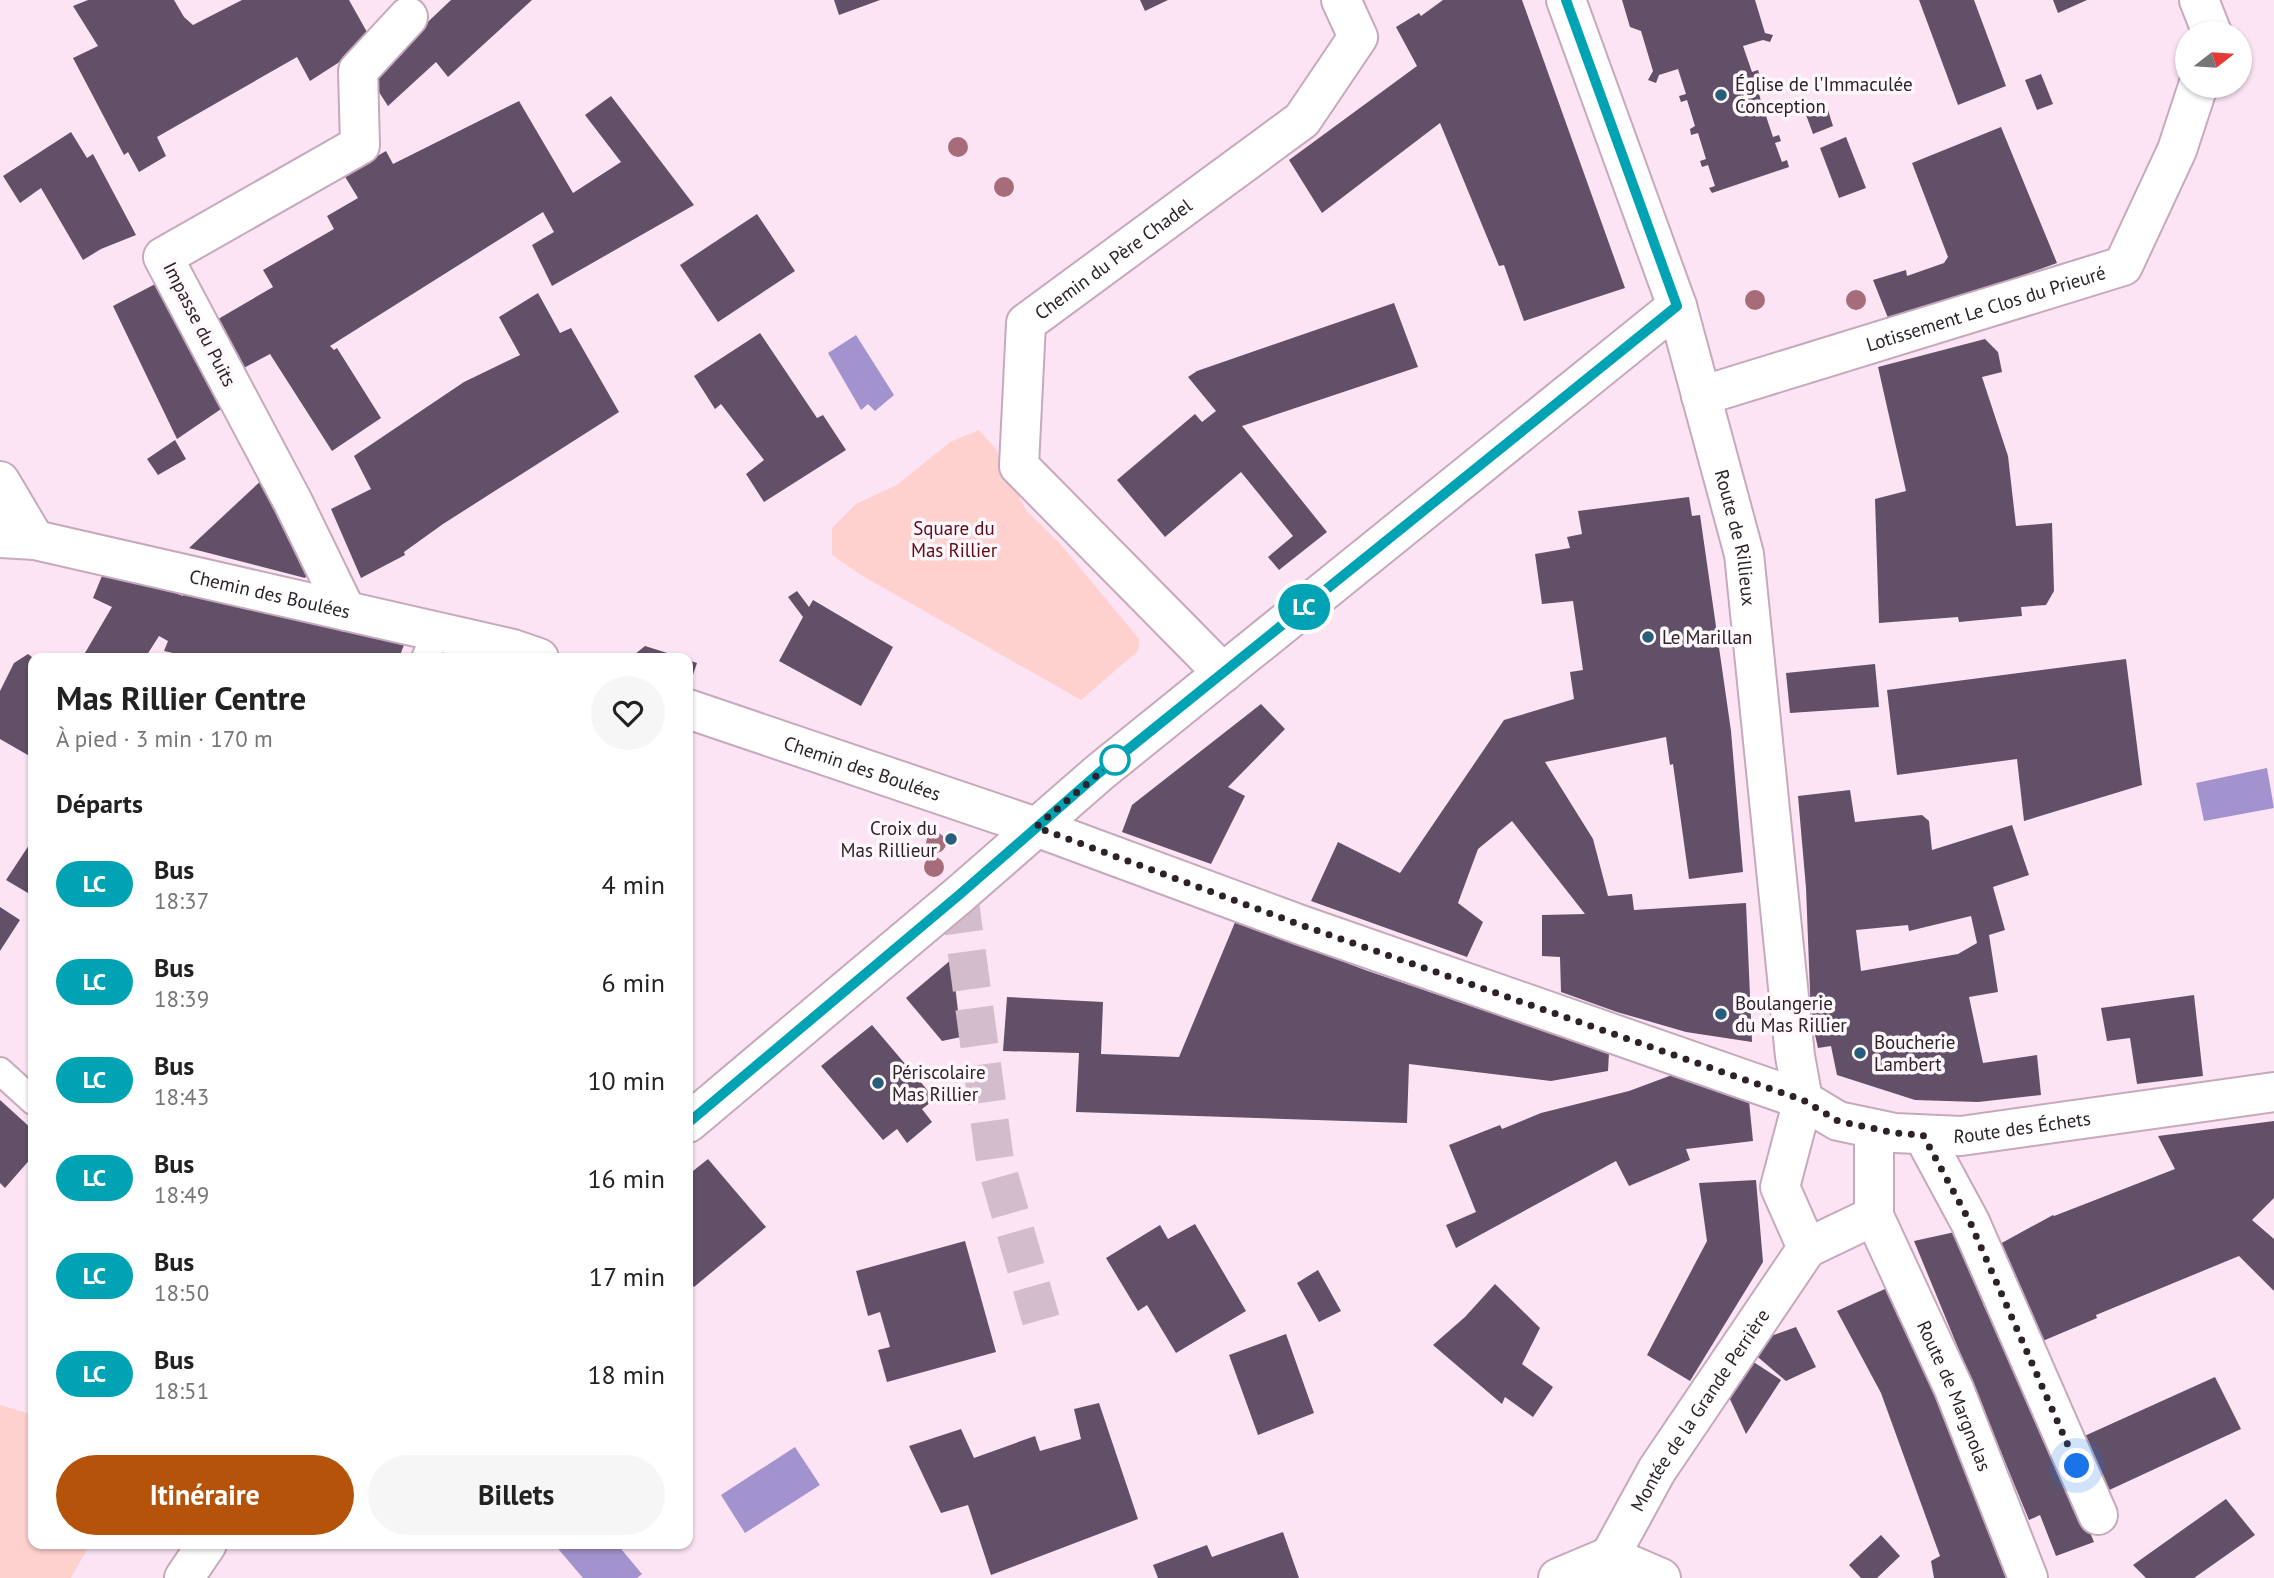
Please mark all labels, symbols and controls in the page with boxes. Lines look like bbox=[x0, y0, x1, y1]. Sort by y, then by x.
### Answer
north arrow bbox=[2175, 21, 2252, 98]
map controls bbox=[2175, 21, 2252, 98]
place label: Église de l'Immaculée Conception bbox=[1735, 72, 1913, 118]
marker: Église de l'Immaculée Conception bbox=[1713, 87, 1729, 103]
street label: Chemin du Père Chadel bbox=[1030, 193, 1197, 325]
street label: Impasse du Puits bbox=[158, 258, 242, 390]
street label: Lotissement Le Clos du Prieuré bbox=[1863, 260, 2108, 356]
street label: Route de Rillieux bbox=[1710, 467, 1761, 607]
park label: Square du Mas Rillier bbox=[911, 516, 998, 562]
street label: Chemin des Boulées bbox=[187, 564, 353, 624]
line badge: LC bbox=[1272, 584, 1336, 630]
text: LC bbox=[1292, 591, 1316, 622]
place label: Le Marillan bbox=[1662, 625, 1752, 649]
marker: Le Marillan bbox=[1640, 629, 1656, 645]
text: Mas Rillier Centre bbox=[56, 676, 306, 719]
button: heart bbox=[591, 676, 665, 750]
text: À pied · 3 min · 170 m bbox=[56, 724, 273, 753]
street label: Chemin des Boulées bbox=[781, 730, 944, 806]
unlabelled marker bbox=[1100, 745, 1130, 775]
text: Départs bbox=[56, 787, 143, 820]
place label: Croix du Mas Rillieur bbox=[841, 816, 938, 862]
marker: Croix du Mas Rillieur bbox=[943, 831, 959, 847]
text: Bus bbox=[154, 853, 194, 886]
text: LC bbox=[83, 868, 106, 899]
text: 4 min bbox=[602, 868, 665, 901]
text: 18:37 bbox=[154, 886, 209, 915]
text: Bus bbox=[154, 951, 194, 984]
text: LC bbox=[83, 966, 106, 997]
text: 6 min bbox=[602, 966, 665, 999]
text: 18:39 bbox=[154, 984, 209, 1013]
place label: Boulangerie du Mas Rillier bbox=[1735, 991, 1847, 1037]
marker: Boulangerie du Mas Rillier bbox=[1713, 1006, 1729, 1022]
place label: Boucherie Lambert bbox=[1874, 1030, 1955, 1076]
marker: Boucherie Lambert bbox=[1852, 1045, 1868, 1061]
text: Bus bbox=[154, 1049, 194, 1082]
place label: Périscolaire Mas Rillier bbox=[892, 1060, 986, 1106]
text: LC bbox=[83, 1064, 106, 1095]
text: 10 min bbox=[587, 1064, 665, 1097]
marker: Périscolaire Mas Rillier bbox=[870, 1075, 886, 1091]
text: 18:43 bbox=[154, 1082, 209, 1111]
street label: Route des Échets bbox=[1953, 1106, 2092, 1148]
text: Bus bbox=[154, 1147, 194, 1180]
text: LC bbox=[83, 1162, 106, 1193]
text: 16 min bbox=[587, 1162, 665, 1195]
text: 18:49 bbox=[154, 1180, 209, 1209]
text: Bus bbox=[154, 1245, 194, 1278]
text: LC bbox=[83, 1260, 106, 1291]
text: 17 min bbox=[589, 1260, 665, 1293]
text: 18:50 bbox=[154, 1278, 209, 1307]
street label: Montée de la Grande Perrière bbox=[1625, 1304, 1775, 1515]
street label: Route de Margnolas bbox=[1912, 1316, 1997, 1475]
text: Bus bbox=[154, 1343, 194, 1376]
text: LC bbox=[83, 1358, 106, 1389]
text: 18 min bbox=[587, 1358, 665, 1391]
text: 18:51 bbox=[154, 1376, 209, 1405]
your location bbox=[2059, 1448, 2094, 1483]
button: Itinéraire bbox=[56, 1455, 354, 1535]
button: Billets bbox=[368, 1455, 665, 1535]

